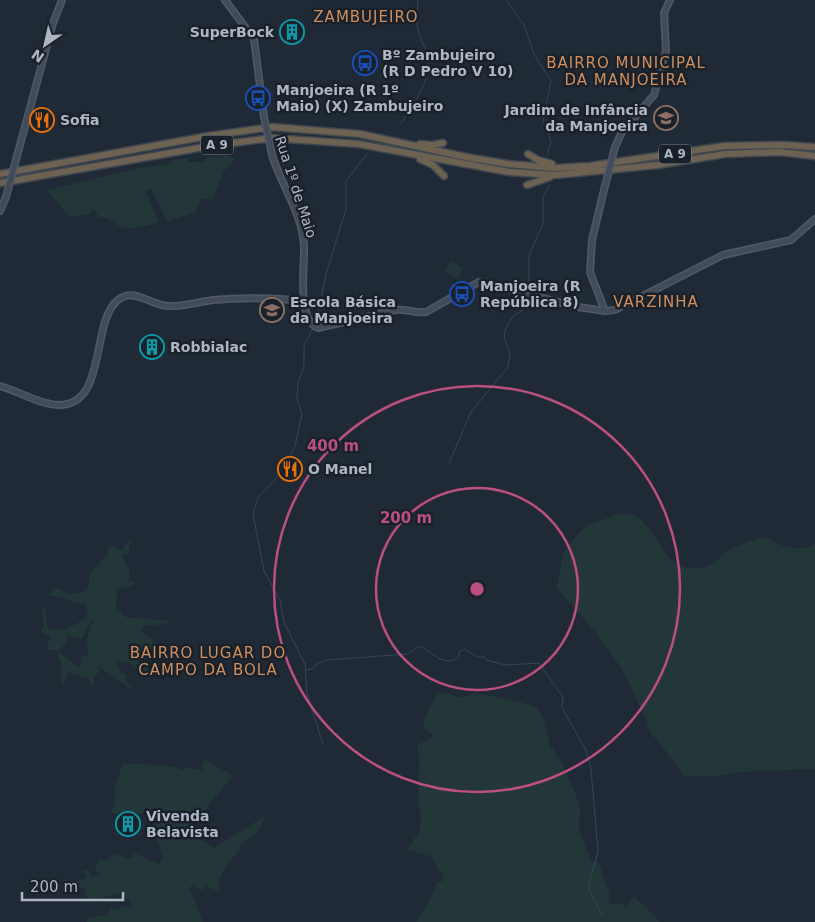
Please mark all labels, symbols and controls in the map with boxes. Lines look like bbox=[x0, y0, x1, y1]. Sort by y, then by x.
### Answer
district label: ZAMBUJEIRO bbox=[313, 8, 419, 26]
building icon: SuperBock bbox=[279, 19, 305, 45]
north arrow bbox=[20, 20, 70, 70]
place label: SuperBock bbox=[190, 24, 275, 40]
text: N bbox=[28, 46, 47, 66]
place label: Bº Zambujeiro (R D Pedro V 10) bbox=[382, 47, 513, 79]
bus stop icon: Bº Zambujeiro (R D Pedro V 10) bbox=[352, 50, 378, 76]
district label: BAIRRO MUNICIPAL DA MANJOEIRA bbox=[546, 54, 706, 89]
place label: Manjoeira (R 1º Maio) (X) Zambujeiro bbox=[276, 82, 444, 114]
bus stop icon: Manjoeira (R 1º Maio) (X) Zambujeiro bbox=[245, 85, 271, 111]
place label: Jardim de Infância da Manjoeira bbox=[504, 102, 648, 134]
school or university icon: Jardim de Infância da Manjoeira bbox=[653, 105, 679, 131]
restaurant icon: Sofia bbox=[29, 107, 55, 133]
place label: Sofia bbox=[60, 112, 100, 128]
street label: Rua 1º de Maio bbox=[272, 134, 320, 240]
road number: A 9 bbox=[201, 136, 233, 154]
road number: A 9 bbox=[659, 144, 691, 164]
place label: Manjoeira (R República 8) bbox=[480, 278, 581, 310]
bus stop icon: Manjoeira (R República 8) bbox=[449, 281, 475, 307]
district label: VARZINHA bbox=[613, 293, 699, 311]
place label: Escola Básica da Manjoeira bbox=[290, 294, 396, 326]
school or university icon: Escola Básica da Manjoeira bbox=[259, 297, 285, 323]
building icon: Robbialac bbox=[139, 334, 165, 360]
place label: Robbialac bbox=[170, 339, 247, 355]
text: 400 m bbox=[307, 437, 359, 455]
restaurant icon: O Manel bbox=[277, 456, 303, 482]
place label: O Manel bbox=[308, 461, 372, 477]
text: 200 m bbox=[380, 509, 432, 527]
centre of rings bbox=[468, 580, 486, 598]
district label: BAIRRO LUGAR DO CAMPO DA BOLA bbox=[130, 644, 286, 679]
place label: Vivenda Belavista bbox=[146, 808, 219, 840]
building icon: Vivenda Belavista bbox=[115, 811, 141, 837]
scale bar bbox=[22, 870, 124, 902]
text: 200 m bbox=[30, 878, 78, 896]

